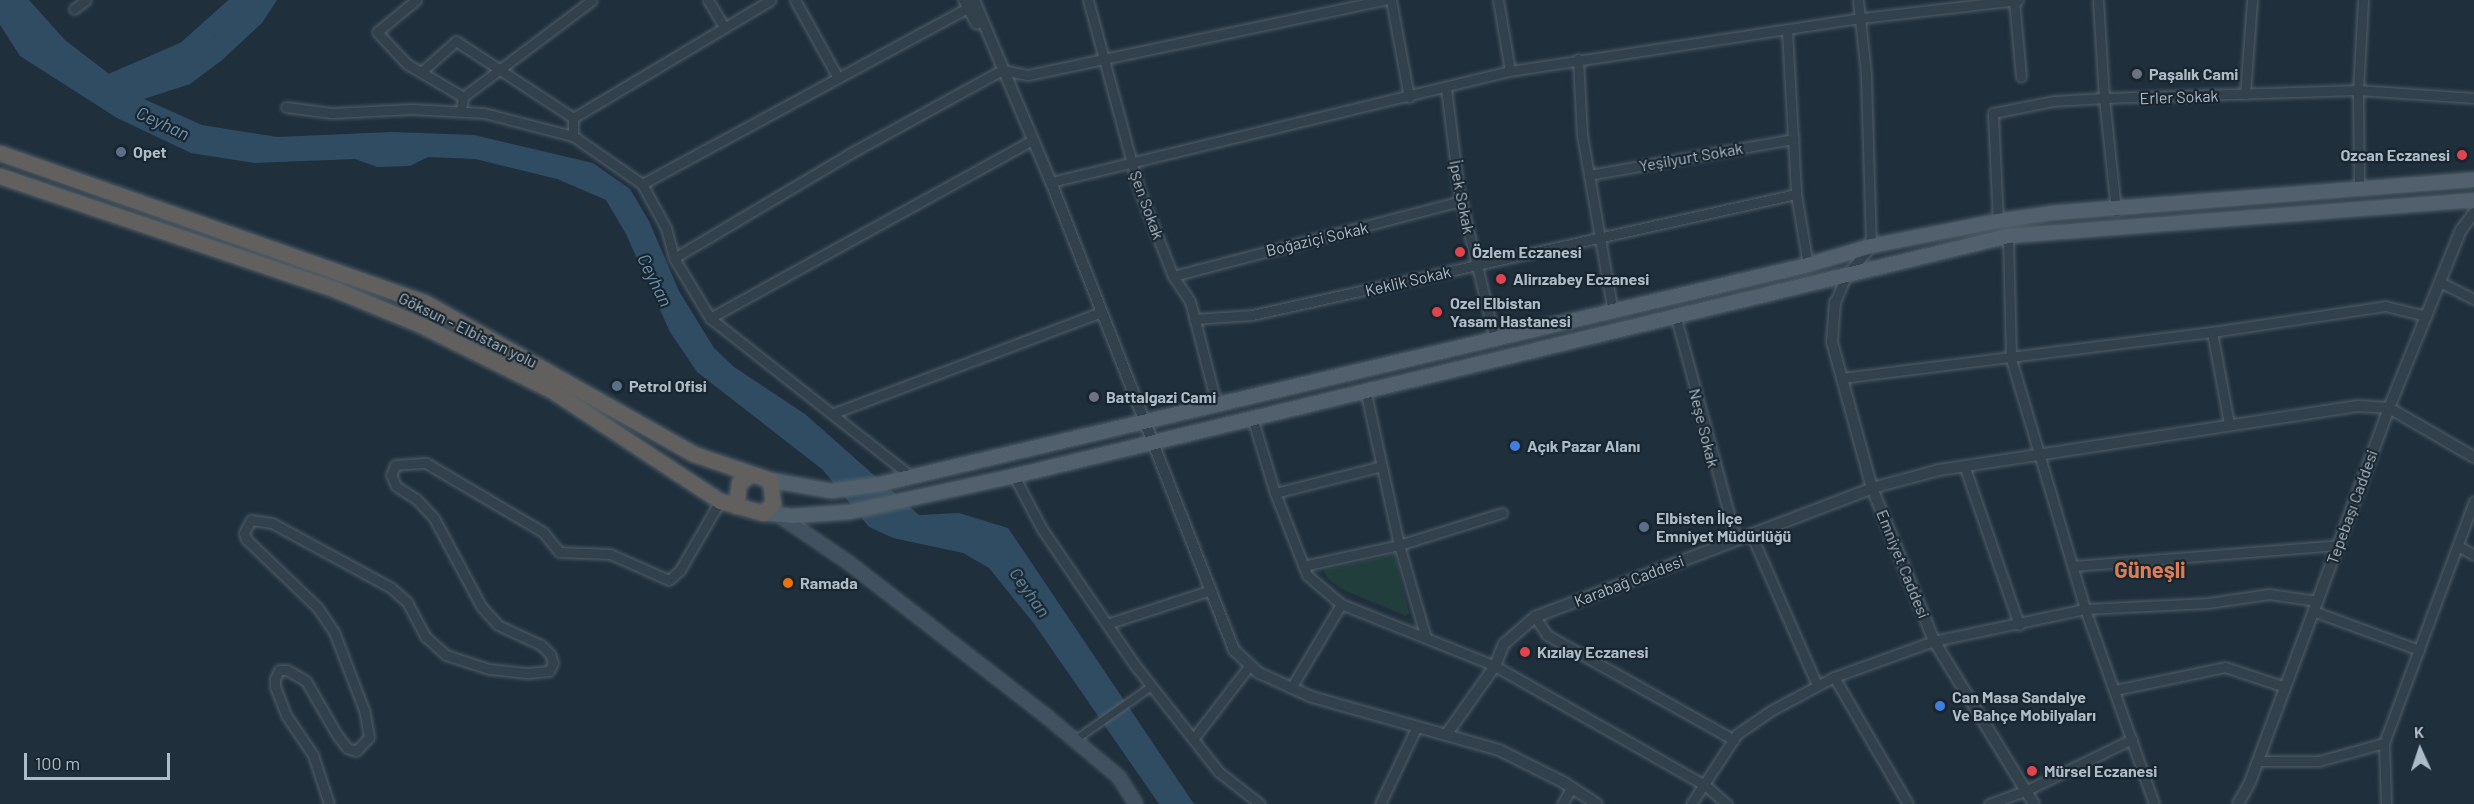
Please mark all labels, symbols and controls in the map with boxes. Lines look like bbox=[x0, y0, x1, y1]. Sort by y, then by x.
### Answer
place label: Paşalık Cami bbox=[2149, 64, 2238, 84]
marker: Paşalık Cami bbox=[2130, 67, 2144, 81]
street label: Erler Sokak bbox=[2139, 86, 2219, 108]
water label: Ceyhan bbox=[133, 101, 193, 145]
street label: Yeşilyurt Sokak bbox=[1638, 138, 1744, 176]
place label: Opet bbox=[133, 142, 167, 162]
marker: Opet bbox=[114, 145, 128, 159]
place label: Ozcan Eczanesi bbox=[2340, 145, 2450, 165]
marker: Ozcan Eczanesi bbox=[2455, 148, 2469, 162]
street label: İpek Sokak bbox=[1445, 158, 1479, 236]
street label: Şen Sokak bbox=[1126, 168, 1168, 242]
street label: Boğaziçi Sokak bbox=[1264, 218, 1370, 260]
place label: Özlem Eczanesi bbox=[1472, 242, 1582, 262]
marker: Özlem Eczanesi bbox=[1453, 245, 1467, 259]
water label: Ceyhan bbox=[633, 250, 677, 310]
street label: Keklik Sokak bbox=[1363, 262, 1453, 300]
place label: Alirızabey Eczanesi bbox=[1513, 269, 1649, 289]
marker: Alirızabey Eczanesi bbox=[1494, 272, 1508, 286]
street label: Göksun - Elbistan yolu bbox=[396, 288, 540, 372]
place label: Ozel Elbistan Yasam Hastanesi bbox=[1450, 293, 1571, 331]
marker: Ozel Elbistan Yasam Hastanesi bbox=[1428, 303, 1446, 321]
place label: Petrol Ofisi bbox=[629, 376, 707, 396]
marker: Petrol Ofisi bbox=[610, 379, 624, 393]
street label: Neşe Sokak bbox=[1685, 386, 1723, 470]
place label: Battalgazi Cami bbox=[1106, 387, 1216, 407]
marker: Battalgazi Cami bbox=[1087, 390, 1101, 404]
place label: Açık Pazar Alanı bbox=[1527, 436, 1640, 456]
marker: Açık Pazar Alanı bbox=[1508, 439, 1522, 453]
street label: Tepebaşı Caddesi bbox=[2322, 447, 2382, 567]
street label: Emniyet Caddesi bbox=[1872, 507, 1934, 621]
place label: Elbisten İlçe Emniyet Müdürlüğü bbox=[1656, 508, 1791, 546]
marker: Elbisten İlçe Emniyet Müdürlüğü bbox=[1637, 520, 1651, 534]
street label: Karabağ Caddesi bbox=[1571, 551, 1687, 611]
district label: Güneşli bbox=[2114, 557, 2186, 583]
water label: Ceyhan bbox=[1005, 563, 1055, 621]
place label: Ramada bbox=[800, 573, 858, 593]
marker: Ramada bbox=[781, 576, 795, 590]
place label: Kızılay Eczanesi bbox=[1537, 642, 1649, 662]
marker: Kızılay Eczanesi bbox=[1518, 645, 1532, 659]
place label: Can Masa Sandalye Ve Bahçe Mobilyaları bbox=[1952, 687, 2096, 725]
marker: Can Masa Sandalye Ve Bahçe Mobilyaları bbox=[1933, 699, 1947, 713]
north arrow bbox=[2390, 720, 2450, 780]
text: K bbox=[2414, 722, 2425, 741]
scale bar bbox=[27, 741, 172, 779]
text: 100 m bbox=[35, 752, 80, 774]
place label: Mürsel Eczanesi bbox=[2044, 761, 2157, 781]
marker: Mürsel Eczanesi bbox=[2025, 764, 2039, 778]

